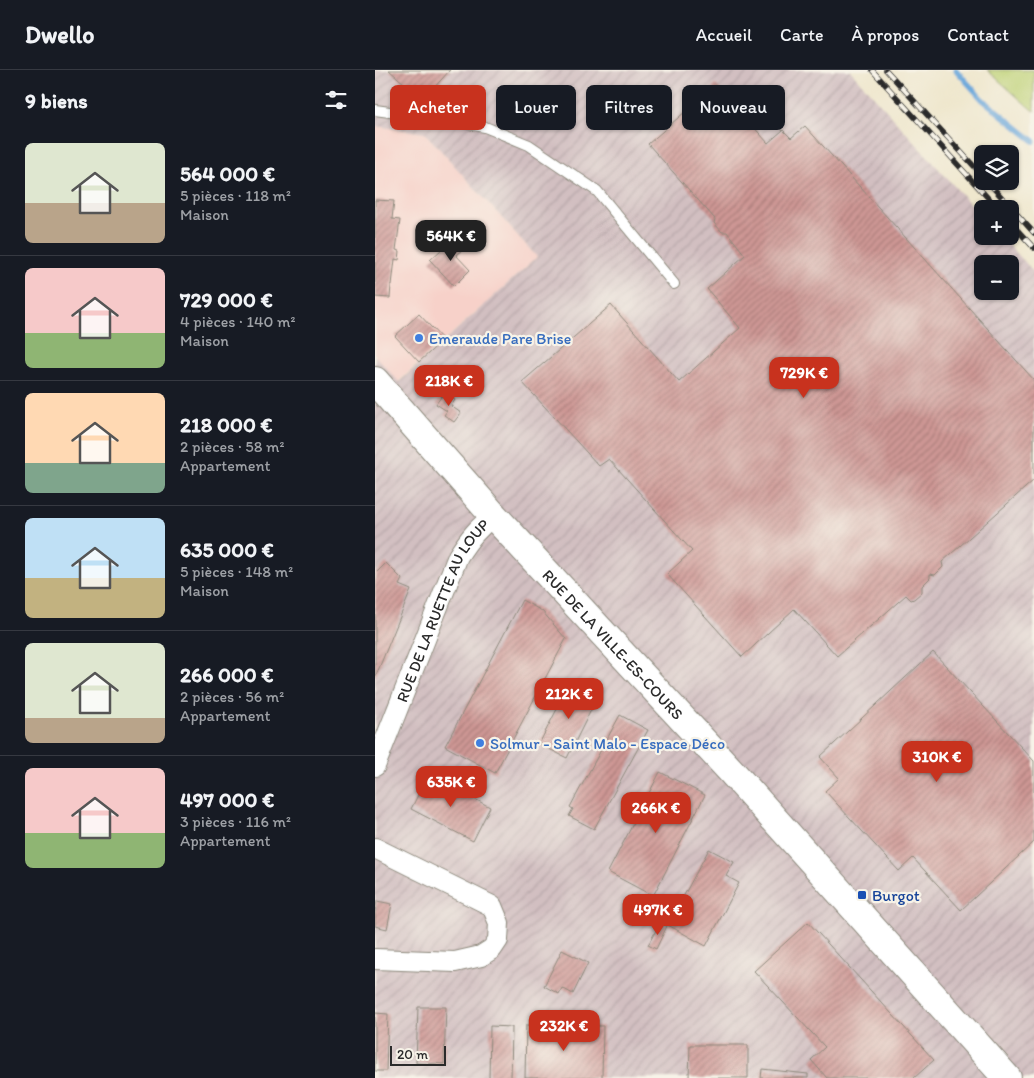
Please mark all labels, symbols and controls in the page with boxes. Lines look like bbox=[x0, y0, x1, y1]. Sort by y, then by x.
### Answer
text: Dwello bbox=[25, 20, 94, 49]
text: Accueil bbox=[696, 24, 752, 46]
text: Carte bbox=[780, 24, 823, 46]
text: À propos bbox=[851, 24, 919, 46]
text: Contact bbox=[947, 24, 1009, 46]
chip: Acheter bbox=[390, 85, 486, 130]
chip: Louer bbox=[496, 85, 576, 130]
chip: Filtres bbox=[586, 85, 672, 130]
chip: Nouveau bbox=[682, 85, 785, 130]
icon: filters bbox=[322, 86, 350, 114]
text: 9 biens bbox=[25, 88, 88, 113]
map controls bbox=[974, 145, 1019, 300]
button: layers bbox=[974, 145, 1019, 190]
text: 564 000 € bbox=[180, 161, 275, 186]
icon: home bbox=[65, 163, 125, 223]
text: 5 pièces · 118 m² bbox=[180, 186, 291, 205]
button: + bbox=[974, 200, 1019, 245]
text: Maison bbox=[180, 205, 229, 224]
pin: 564K € bbox=[410, 220, 492, 262]
text: 564K € bbox=[426, 226, 476, 245]
button: − bbox=[974, 255, 1019, 300]
text: 729 000 € bbox=[180, 287, 273, 312]
icon: home bbox=[65, 288, 125, 348]
text: 4 pièces · 140 m² bbox=[180, 312, 295, 331]
place label: Emeraude Pare Brise bbox=[429, 329, 571, 348]
text: Maison bbox=[180, 331, 229, 350]
marker: Emeraude Pare Brise bbox=[413, 332, 425, 344]
pin: 729K € bbox=[763, 356, 845, 399]
text: 729K € bbox=[780, 363, 828, 382]
pin: 218K € bbox=[408, 364, 490, 407]
text: 218K € bbox=[425, 371, 473, 390]
text: 218 000 € bbox=[180, 412, 273, 437]
icon: home bbox=[65, 413, 125, 473]
text: 2 pièces · 58 m² bbox=[180, 437, 285, 456]
text: Appartement bbox=[180, 456, 271, 475]
street label: RUE DE LA RUETTE AU LOUP bbox=[392, 515, 493, 705]
text: 635 000 € bbox=[180, 537, 274, 562]
icon: home bbox=[65, 538, 125, 598]
text: 5 pièces · 148 m² bbox=[180, 562, 293, 581]
street label: RUE DE LA VILLE-ES-COURS bbox=[539, 565, 688, 723]
text: Maison bbox=[180, 581, 229, 600]
text: 266 000 € bbox=[180, 662, 274, 687]
icon: home bbox=[65, 663, 125, 723]
pin: 212K € bbox=[528, 678, 610, 720]
text: 212K € bbox=[545, 684, 593, 703]
text: 2 pièces · 56 m² bbox=[180, 687, 284, 706]
text: Appartement bbox=[180, 706, 271, 725]
place label: Solmur - Saint Malo - Espace Déco bbox=[490, 734, 725, 753]
marker: Solmur - Saint Malo - Espace Déco bbox=[474, 737, 486, 749]
pin: 310K € bbox=[896, 740, 978, 783]
text: 310K € bbox=[913, 747, 961, 766]
pin: 635K € bbox=[410, 766, 492, 808]
text: 635K € bbox=[427, 772, 475, 791]
text: 497 000 € bbox=[180, 787, 274, 812]
icon: home bbox=[65, 788, 125, 848]
pin: 266K € bbox=[615, 792, 697, 834]
text: 266K € bbox=[632, 798, 680, 817]
text: 3 pièces · 116 m² bbox=[180, 812, 291, 831]
text: Appartement bbox=[180, 831, 271, 850]
place label: Burgot bbox=[872, 886, 920, 905]
marker: Burgot bbox=[856, 889, 868, 901]
pin: 497K € bbox=[617, 894, 699, 936]
text: 497K € bbox=[634, 900, 682, 919]
pin: 232K € bbox=[523, 1010, 605, 1052]
text: 232K € bbox=[540, 1016, 588, 1035]
scale bar bbox=[390, 1043, 446, 1066]
text: 20 m bbox=[397, 1046, 428, 1063]

